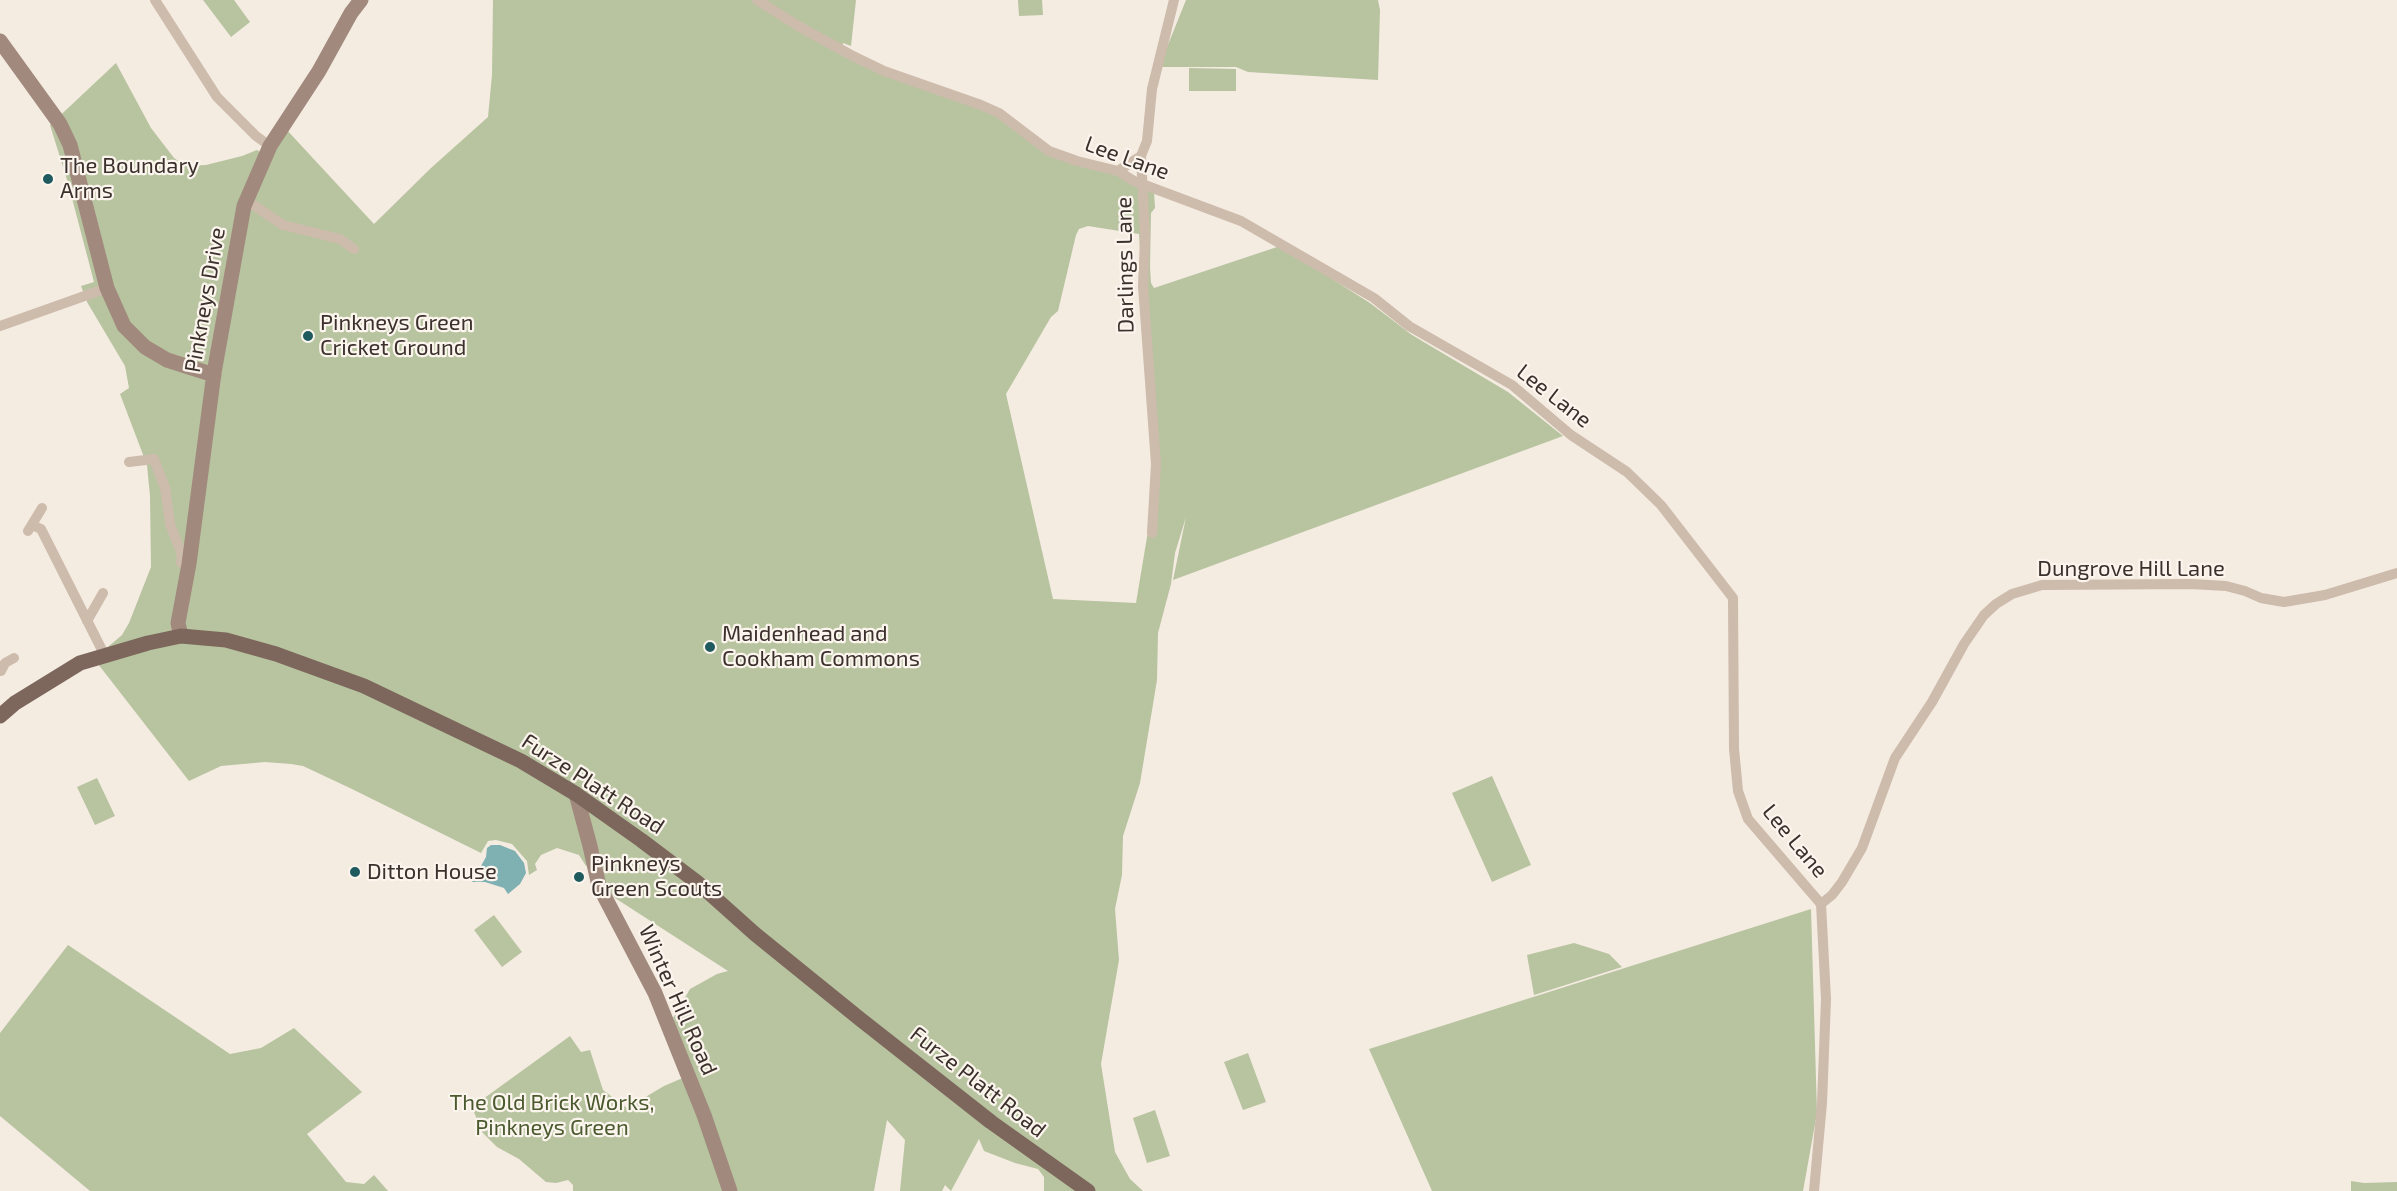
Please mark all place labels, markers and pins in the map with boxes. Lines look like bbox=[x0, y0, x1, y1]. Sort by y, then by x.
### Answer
place label: The Boundary Arms bbox=[60, 153, 199, 204]
marker: The Boundary Arms bbox=[41, 172, 55, 186]
place label: Pinkneys Green Cricket Ground bbox=[320, 310, 473, 362]
marker: Pinkneys Green Cricket Ground bbox=[301, 329, 315, 343]
place label: Maidenhead and Cookham Commons bbox=[722, 621, 920, 672]
marker: Maidenhead and Cookham Commons bbox=[703, 640, 717, 654]
place label: Pinkneys Green Scouts bbox=[591, 851, 722, 902]
place label: Ditton House bbox=[367, 859, 497, 885]
marker: Ditton House bbox=[348, 865, 362, 879]
marker: Pinkneys Green Scouts bbox=[572, 870, 586, 884]

